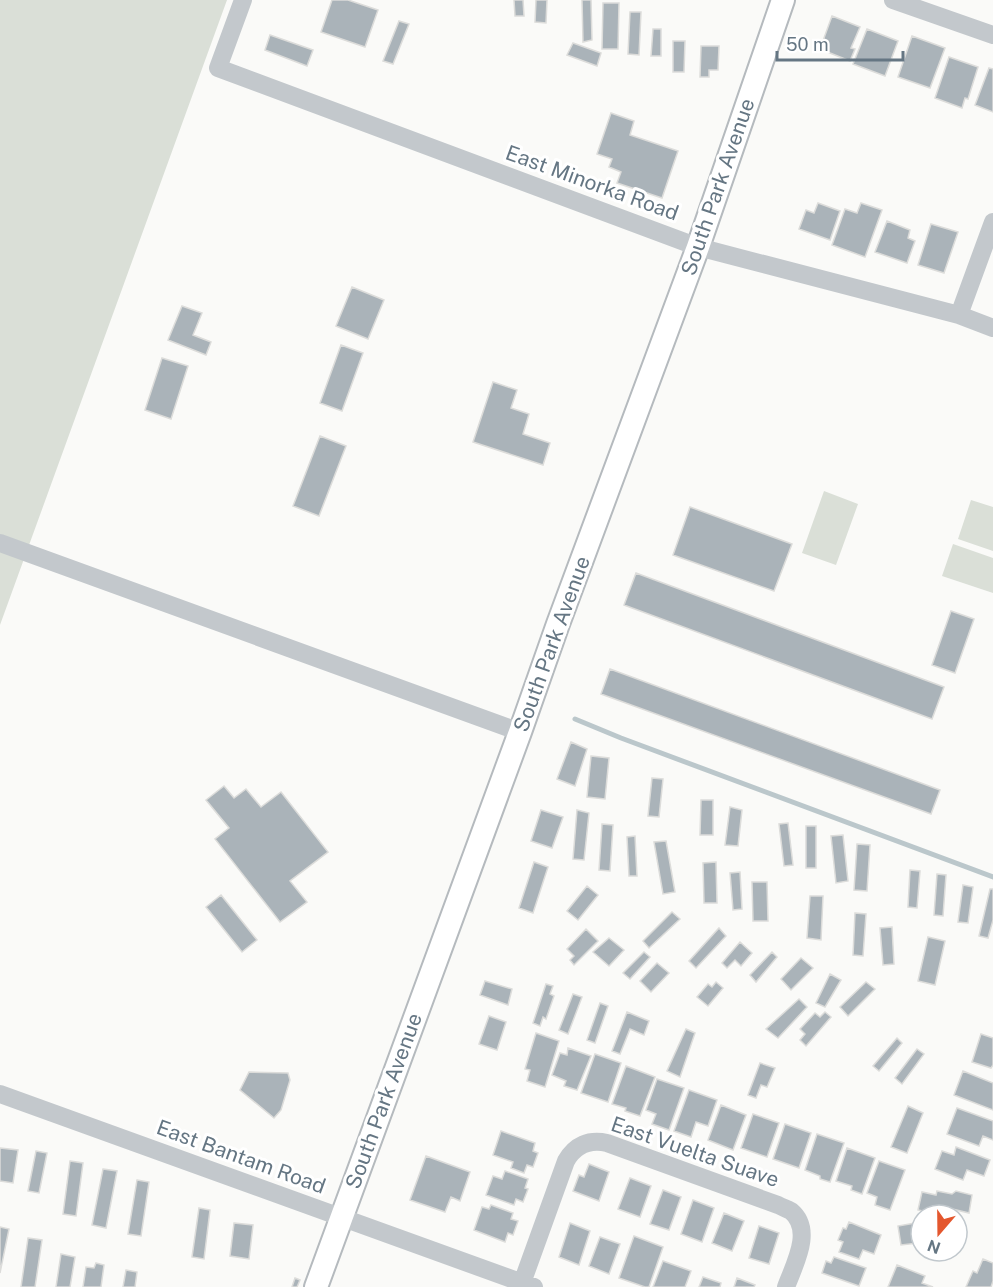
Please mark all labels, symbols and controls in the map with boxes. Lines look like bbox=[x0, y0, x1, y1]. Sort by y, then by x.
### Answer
scale bar bbox=[777, 24, 903, 62]
text: 50 m bbox=[786, 34, 829, 55]
street label: South Park Avenue bbox=[676, 95, 760, 279]
street label: East Minorka Road bbox=[502, 140, 682, 225]
street label: South Park Avenue bbox=[508, 552, 595, 735]
street label: South Park Avenue bbox=[340, 1009, 427, 1192]
street label: East Vuelta Suave bbox=[608, 1111, 782, 1192]
street label: East Bantam Road bbox=[153, 1114, 329, 1199]
north arrow bbox=[909, 1203, 969, 1263]
text: N bbox=[925, 1236, 943, 1258]

